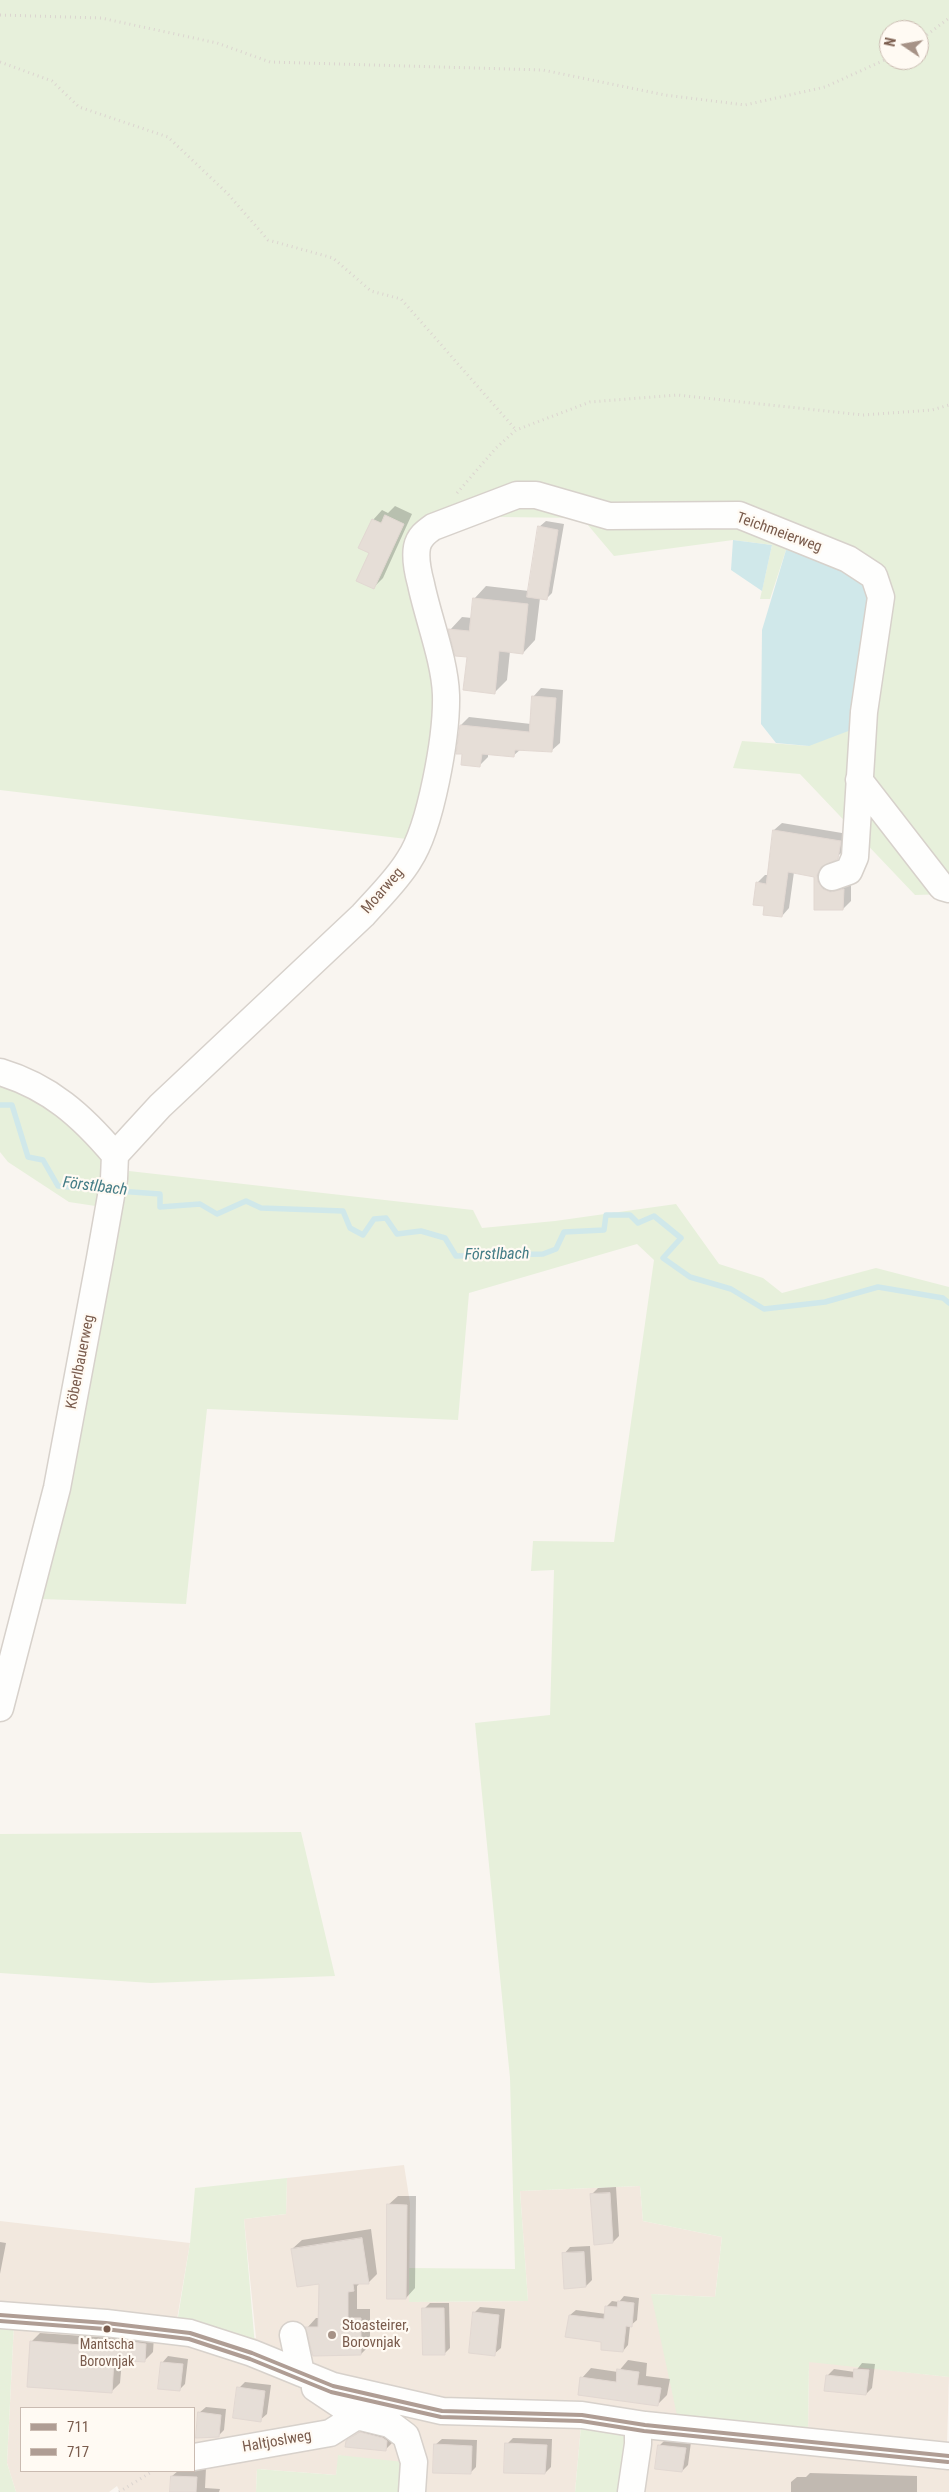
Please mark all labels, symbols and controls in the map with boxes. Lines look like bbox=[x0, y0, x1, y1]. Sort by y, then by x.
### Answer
north arrow bbox=[879, 20, 929, 70]
text: N bbox=[882, 36, 899, 48]
street label: Teichmeierweg bbox=[734, 509, 824, 557]
street label: Moarweg bbox=[358, 864, 408, 918]
water label: Förstlbach bbox=[62, 1174, 128, 1200]
water label: Förstlbach bbox=[464, 1245, 530, 1265]
street label: Köberlbauerweg bbox=[63, 1313, 99, 1411]
place label: Stoasteirer, Borovnjak bbox=[342, 2317, 409, 2352]
marker: Mantscha Borovnjak bbox=[102, 2324, 112, 2334]
marker: Stoasteirer, Borovnjak bbox=[326, 2329, 338, 2341]
place label: Mantscha Borovnjak bbox=[80, 2337, 134, 2370]
legend bbox=[20, 2407, 195, 2472]
text: 711 bbox=[67, 2418, 89, 2436]
street label: Haltjoslweg bbox=[241, 2427, 313, 2457]
text: 717 bbox=[67, 2443, 89, 2461]

